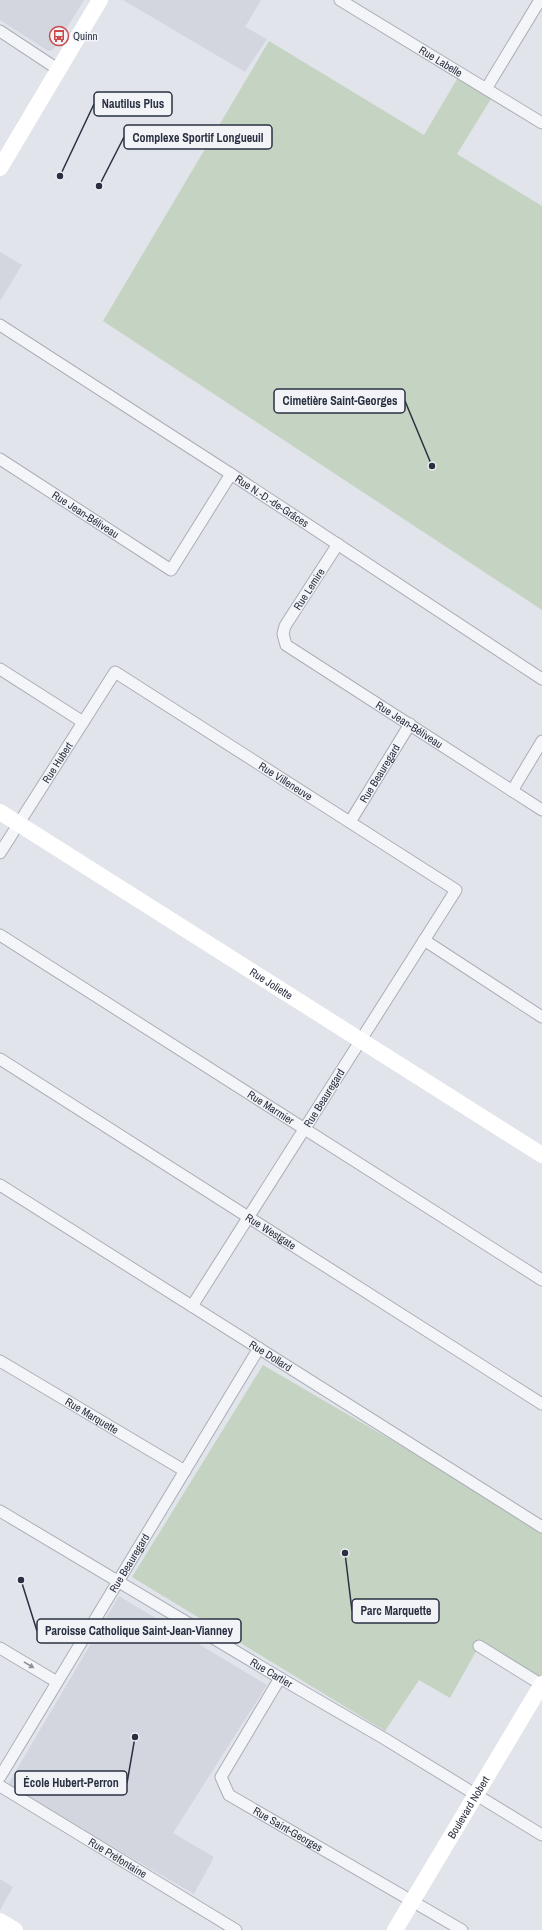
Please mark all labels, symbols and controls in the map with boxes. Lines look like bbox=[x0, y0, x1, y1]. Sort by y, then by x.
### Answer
bus stop icon: Quinn bbox=[48, 25, 70, 47]
place label: Quinn bbox=[73, 29, 98, 43]
street label: Rue Labelle bbox=[417, 43, 465, 80]
callout: Nautilus Plus bbox=[94, 92, 172, 116]
text: Nautilus Plus bbox=[102, 96, 165, 112]
callout: Complexe Sportif Longueuil bbox=[124, 125, 272, 149]
text: Complexe Sportif Longueuil bbox=[132, 130, 264, 146]
callout: Cimetière Saint-Georges bbox=[274, 389, 405, 413]
text: Cimetière Saint-Georges bbox=[283, 393, 398, 409]
street label: Rue N.-D.-de-Grâces bbox=[233, 472, 312, 531]
street label: Rue Jean-Béliveau bbox=[49, 488, 122, 541]
street label: Rue Lemire bbox=[290, 565, 328, 613]
street label: Rue Jean-Béliveau bbox=[373, 698, 445, 751]
street label: Rue Hubert bbox=[39, 739, 76, 786]
street label: Rue Beauregard bbox=[356, 741, 403, 805]
street label: Rue Villeneuve bbox=[256, 759, 315, 803]
street label: Rue Joliette bbox=[247, 965, 295, 1002]
street label: Rue Beauregard bbox=[301, 1066, 347, 1130]
street label: Rue Marmier bbox=[245, 1087, 297, 1127]
street label: Rue Westgate bbox=[243, 1210, 299, 1253]
street label: Rue Dollard bbox=[247, 1337, 295, 1374]
street label: Rue Marquette bbox=[63, 1394, 121, 1437]
street label: Rue Beauregard bbox=[106, 1531, 152, 1595]
callout: Parc Marquette bbox=[352, 1599, 439, 1623]
text: Parc Marquette bbox=[360, 1603, 432, 1619]
callout: Paroisse Catholique Saint-Jean-Vianney bbox=[37, 1619, 241, 1643]
text: Paroisse Catholique Saint-Jean-Vianney bbox=[45, 1623, 234, 1639]
street label: Rue Cartier bbox=[248, 1655, 295, 1691]
one-way arrow bbox=[24, 1661, 34, 1669]
callout: École Hubert-Perron bbox=[15, 1771, 127, 1795]
street label: Boulevard Nobert bbox=[444, 1773, 493, 1841]
text: École Hubert-Perron bbox=[23, 1775, 119, 1791]
street label: Rue Saint-Georges bbox=[251, 1804, 326, 1855]
street label: Rue Préfontaine bbox=[86, 1835, 150, 1881]

